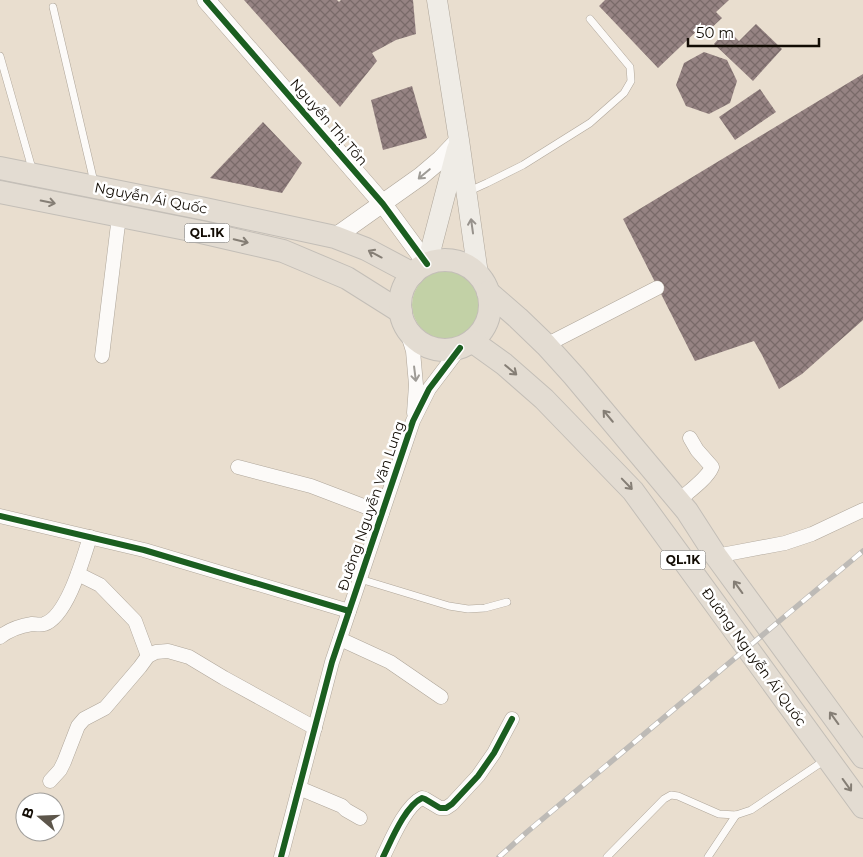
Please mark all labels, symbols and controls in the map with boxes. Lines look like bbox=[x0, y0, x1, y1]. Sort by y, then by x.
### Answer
scale bar bbox=[688, 15, 819, 47]
text: 50 m bbox=[696, 23, 734, 42]
street label: Nguyễn Thị Tồn bbox=[286, 75, 372, 169]
one-way arrow bbox=[418, 168, 431, 179]
street label: Nguyễn Ái Quốc bbox=[93, 178, 209, 218]
one-way arrow bbox=[39, 197, 55, 207]
one-way arrow bbox=[466, 218, 476, 234]
road number: QL.1K bbox=[184, 224, 230, 242]
one-way arrow bbox=[233, 237, 249, 246]
one-way arrow bbox=[368, 248, 383, 258]
one-way arrow bbox=[410, 365, 420, 381]
one-way arrow bbox=[505, 365, 518, 376]
one-way arrow bbox=[602, 410, 613, 423]
street label: Đường Nguyễn Văn Lung bbox=[333, 419, 409, 593]
one-way arrow bbox=[621, 478, 633, 491]
road number: QL.1K bbox=[660, 550, 706, 570]
one-way arrow bbox=[733, 581, 744, 594]
street label: Đường Nguyễn Ái Quốc bbox=[698, 584, 810, 730]
one-way arrow bbox=[829, 712, 840, 725]
one-way arrow bbox=[842, 778, 852, 792]
north arrow bbox=[15, 792, 65, 842]
text: B bbox=[17, 805, 38, 821]

